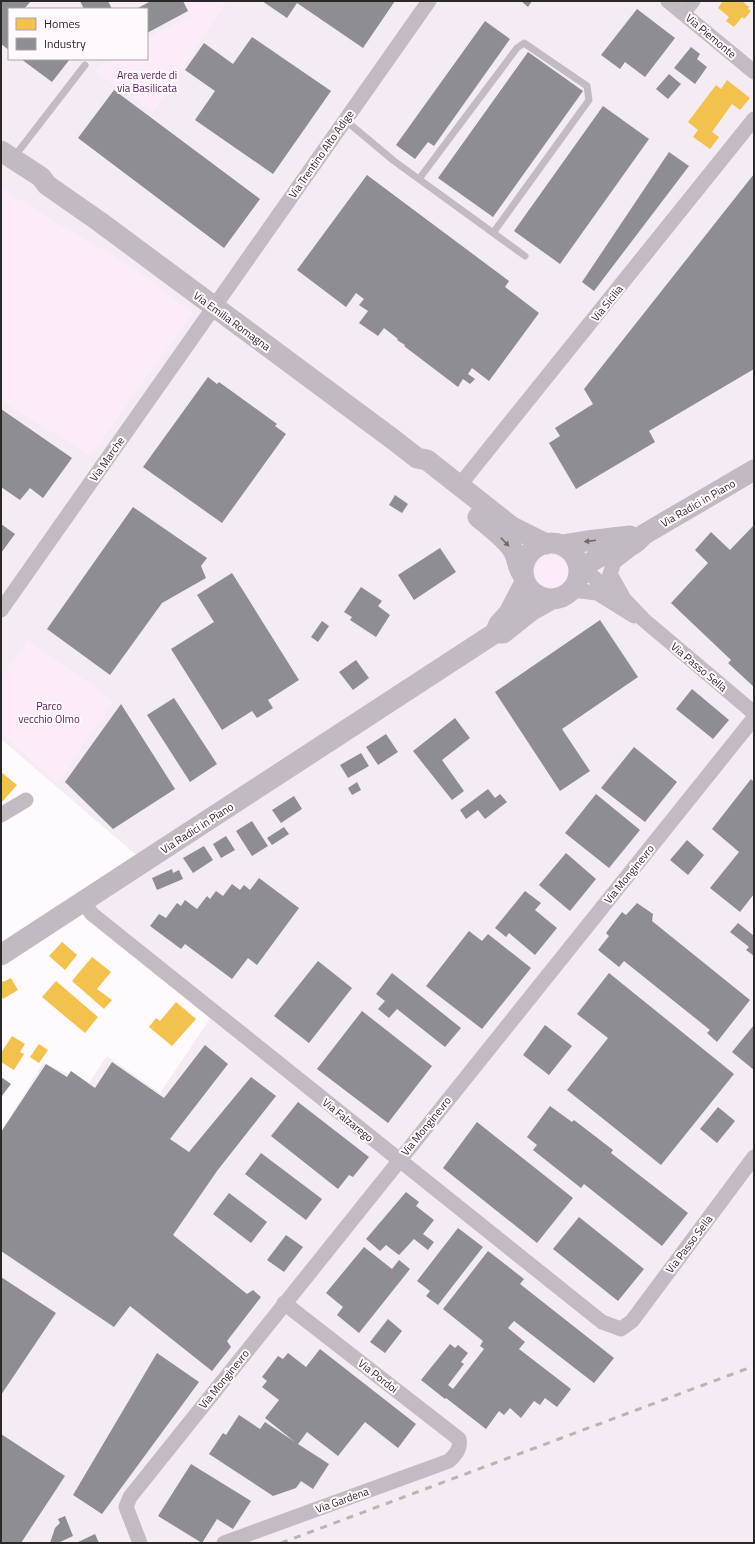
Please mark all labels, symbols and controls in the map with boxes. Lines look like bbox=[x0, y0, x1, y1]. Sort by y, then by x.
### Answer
legend bbox=[8, 8, 148, 60]
street label: Via Piemonte bbox=[682, 10, 740, 62]
text: Homes bbox=[44, 14, 80, 33]
text: Industry bbox=[44, 34, 86, 53]
park label: Area verde di via Basilicata bbox=[117, 67, 178, 96]
street label: Via Trentino Alto Adige bbox=[285, 106, 358, 201]
street label: Via Sicilia bbox=[587, 281, 627, 325]
street label: Via Emilia Romagna bbox=[190, 288, 274, 355]
street label: Via Marche bbox=[86, 433, 129, 485]
street label: Via Radici in Piano bbox=[658, 475, 738, 531]
one-way arrow bbox=[500, 537, 510, 547]
one-way arrow bbox=[584, 538, 596, 544]
street label: Via Passo Sella bbox=[667, 639, 731, 696]
park label: Parco vecchio Olmo bbox=[18, 698, 80, 727]
street label: Via Radici in Piano bbox=[158, 798, 237, 858]
street label: Via Monginevro bbox=[600, 841, 658, 907]
street label: Via Monginevro bbox=[397, 1093, 455, 1159]
street label: Via Falzarego bbox=[319, 1094, 377, 1146]
street label: Via Passo Sella bbox=[662, 1211, 717, 1276]
street label: Via Monginevro bbox=[195, 1346, 253, 1412]
street label: Via Pordoi bbox=[355, 1355, 401, 1397]
street label: Via Gardena bbox=[313, 1483, 371, 1517]

